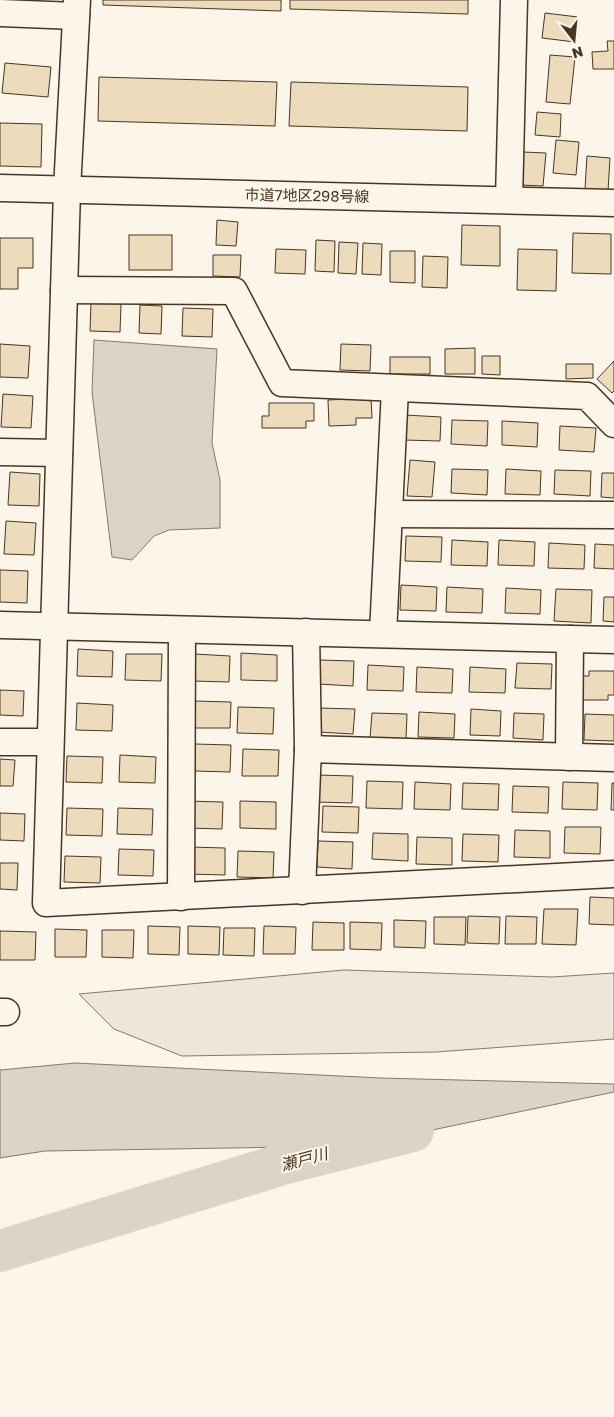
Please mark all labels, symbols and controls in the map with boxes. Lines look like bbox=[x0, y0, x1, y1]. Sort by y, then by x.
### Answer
north arrow bbox=[549, 15, 599, 65]
text: N bbox=[570, 43, 585, 63]
street label: 市道7地区298号線 bbox=[244, 185, 370, 205]
water label: 瀬戸川 bbox=[278, 1143, 332, 1175]

